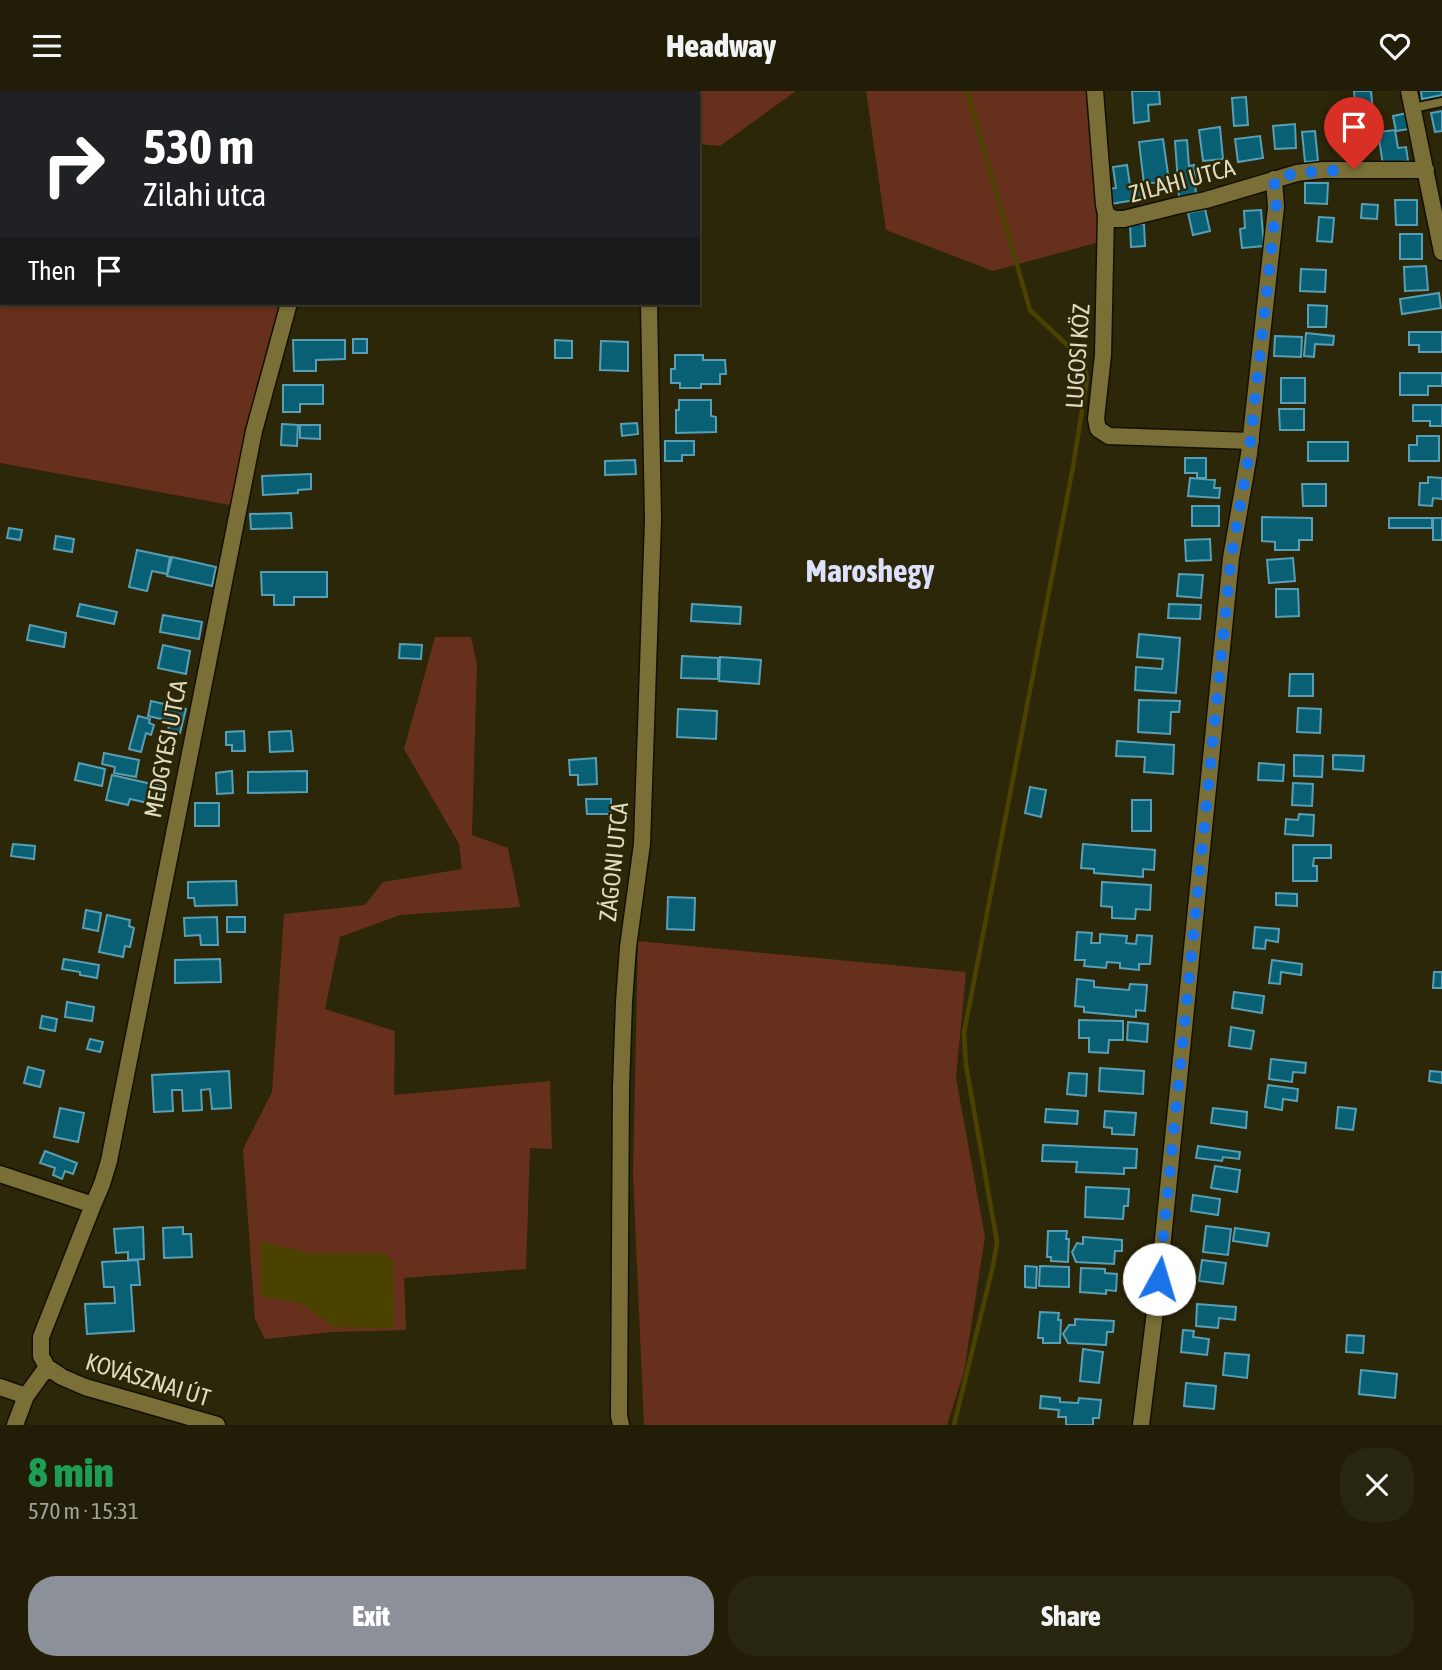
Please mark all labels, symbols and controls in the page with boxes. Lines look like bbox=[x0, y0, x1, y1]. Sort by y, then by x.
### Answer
icon: menu bbox=[28, 27, 66, 65]
text: Headway bbox=[666, 27, 776, 64]
icon: heart bbox=[1376, 27, 1414, 65]
pin bbox=[1324, 97, 1384, 169]
icon: arrive bbox=[1335, 108, 1373, 146]
text: 530 m bbox=[143, 118, 254, 174]
icon: right bbox=[28, 119, 119, 210]
street label: ZILAHI UTCA bbox=[1126, 153, 1238, 208]
text: Zilahi utca bbox=[143, 176, 266, 213]
icon: arrive bbox=[90, 252, 128, 290]
text: Then bbox=[28, 256, 76, 286]
street label: LUGOSI KÖZ bbox=[1060, 302, 1095, 409]
district label: Maroshegy bbox=[805, 552, 935, 589]
street label: MEDGYESI UTCA bbox=[139, 678, 192, 820]
street label: ZÁGONI UTCA bbox=[594, 801, 633, 923]
position arrow bbox=[1122, 1242, 1196, 1316]
street label: KOVÁSZNAI ÚT bbox=[83, 1348, 214, 1411]
text: 8 min bbox=[28, 1448, 114, 1496]
button: close bbox=[1340, 1448, 1414, 1522]
text: 570 m · 15:31 bbox=[28, 1498, 139, 1524]
button: Exit bbox=[28, 1576, 714, 1656]
button: Share bbox=[728, 1576, 1414, 1656]

